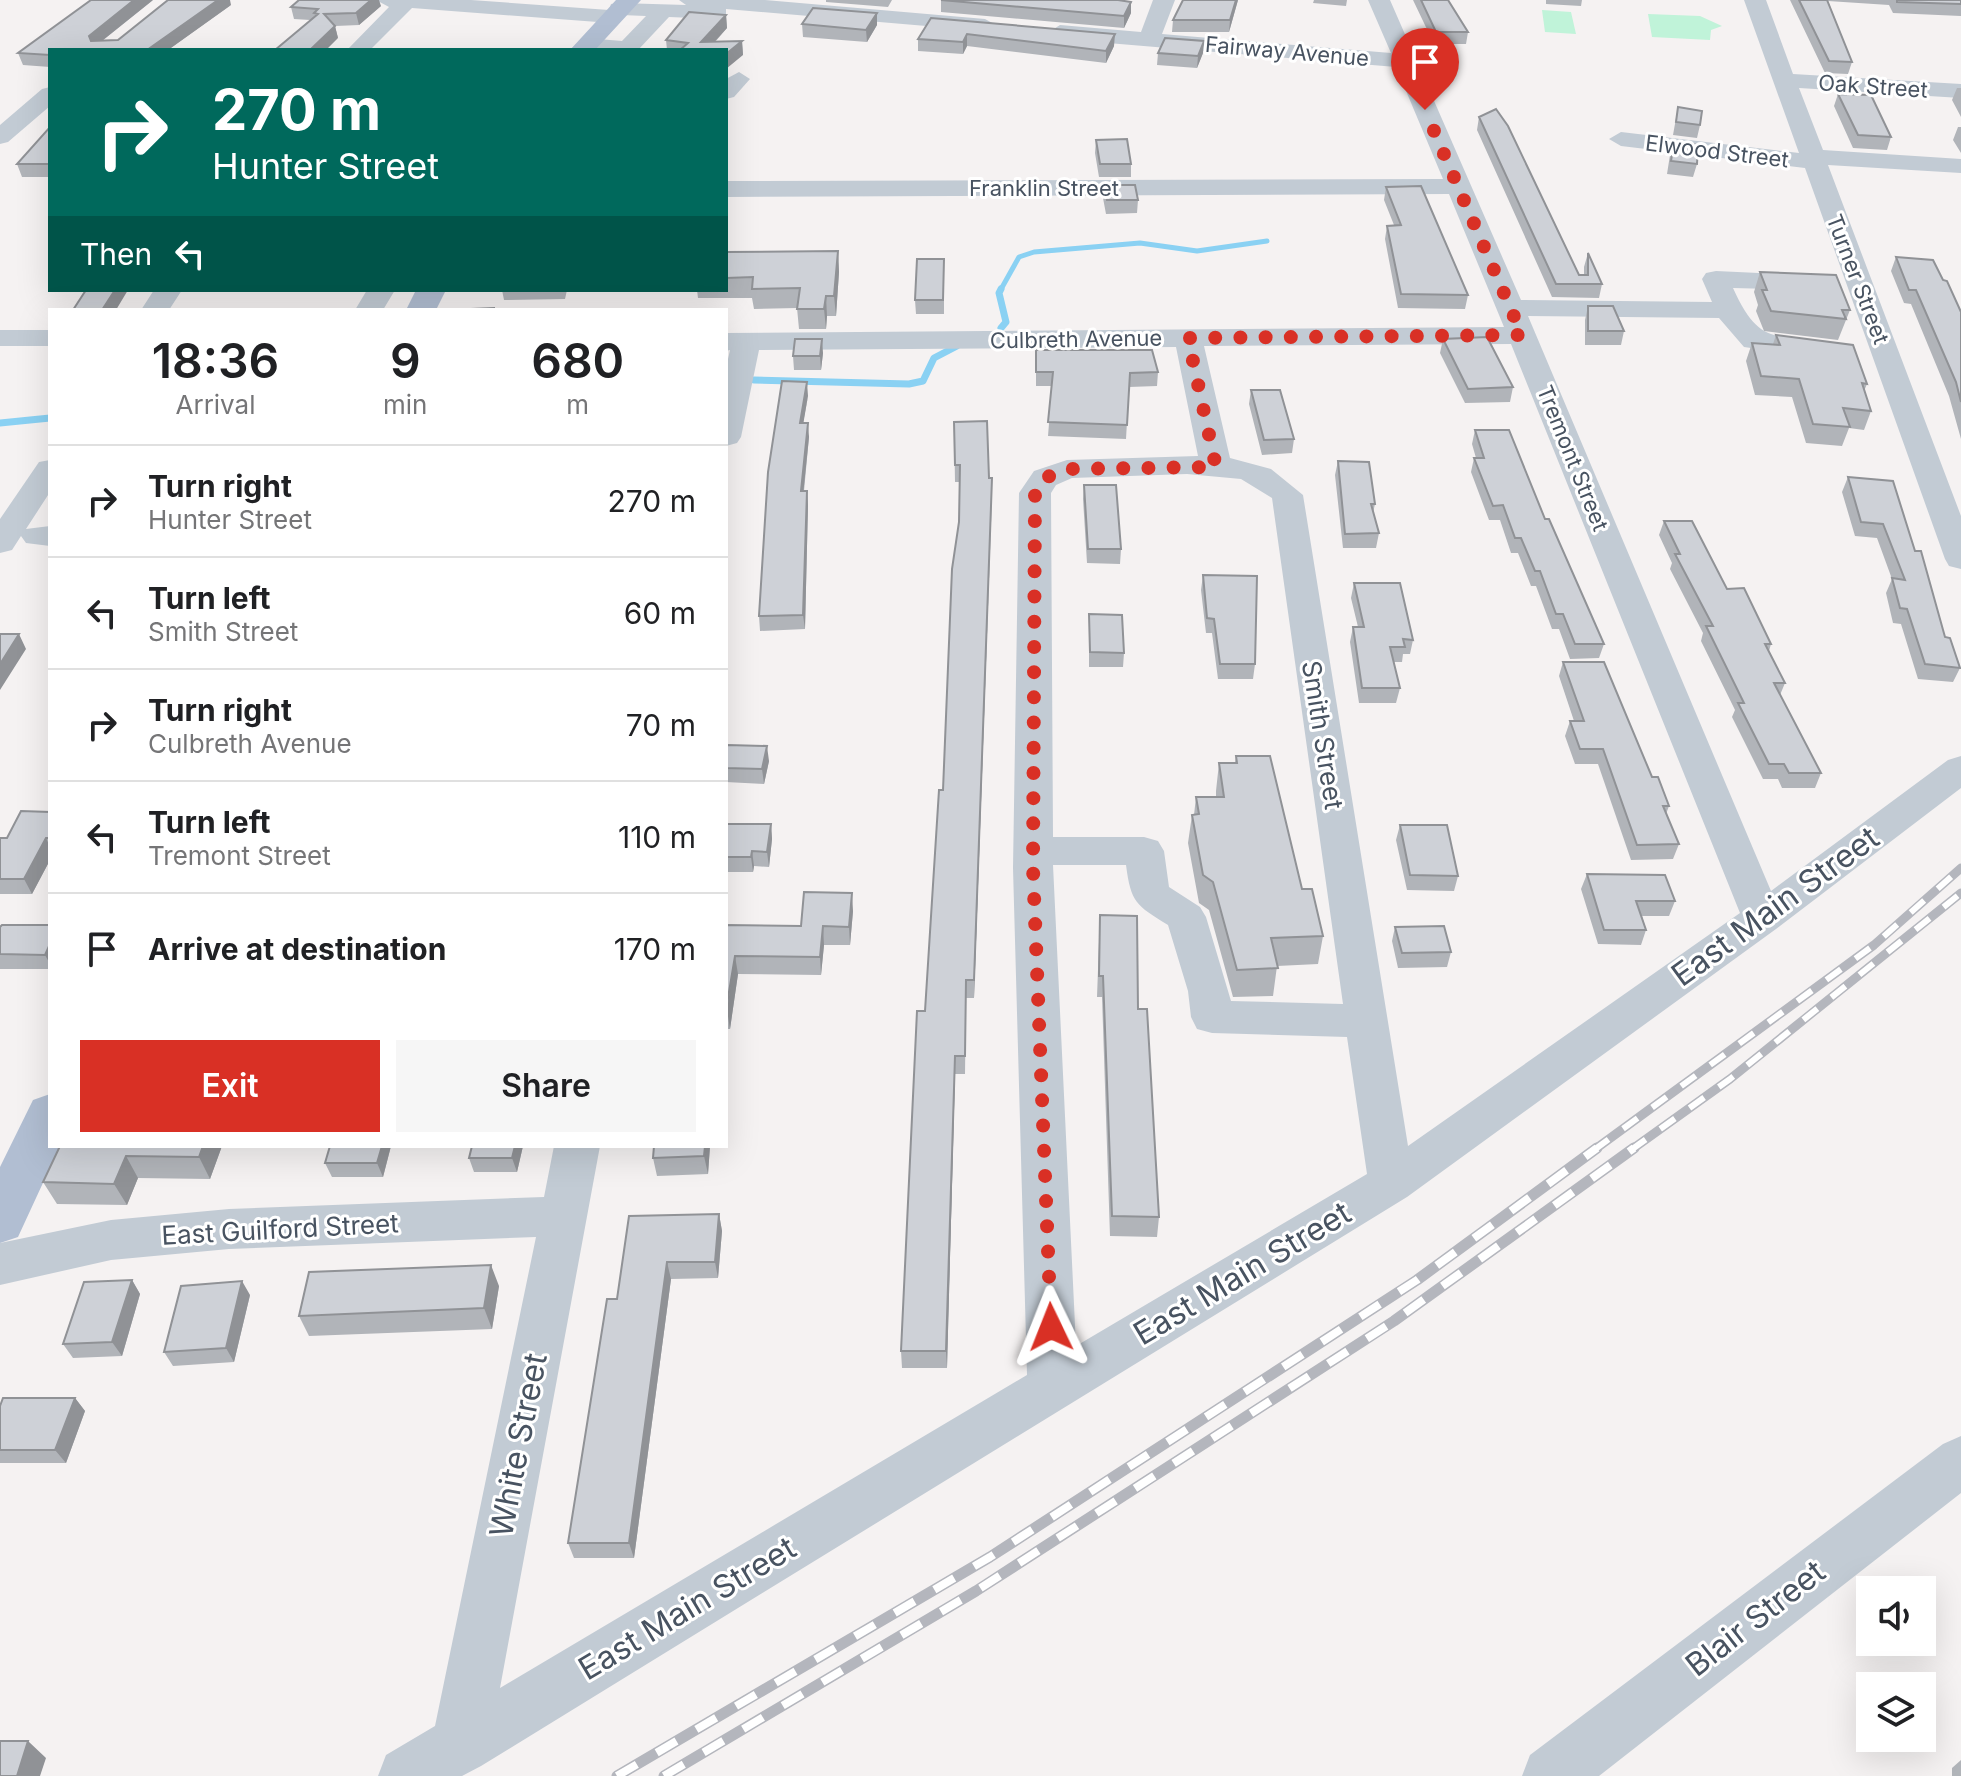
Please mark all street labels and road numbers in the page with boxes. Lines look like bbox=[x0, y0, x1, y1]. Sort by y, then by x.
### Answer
street label: Fairway Avenue bbox=[1204, 31, 1370, 71]
street label: Oak Street bbox=[1817, 69, 1929, 103]
street label: Elwood Street bbox=[1644, 129, 1790, 173]
street label: Franklin Street bbox=[969, 175, 1119, 201]
street label: Turner Street bbox=[1821, 211, 1895, 347]
street label: Culbreth Avenue bbox=[990, 324, 1162, 354]
street label: Tremont Street bbox=[1532, 381, 1614, 535]
street label: Smith Street bbox=[1296, 658, 1350, 812]
street label: East Main Street bbox=[1664, 818, 1886, 994]
street label: East Main Street bbox=[1126, 1193, 1358, 1353]
street label: East Guilford Street bbox=[161, 1207, 399, 1251]
street label: White Street bbox=[481, 1350, 555, 1540]
street label: East Main Street bbox=[571, 1528, 803, 1688]
street label: Blair Street bbox=[1678, 1552, 1832, 1684]

